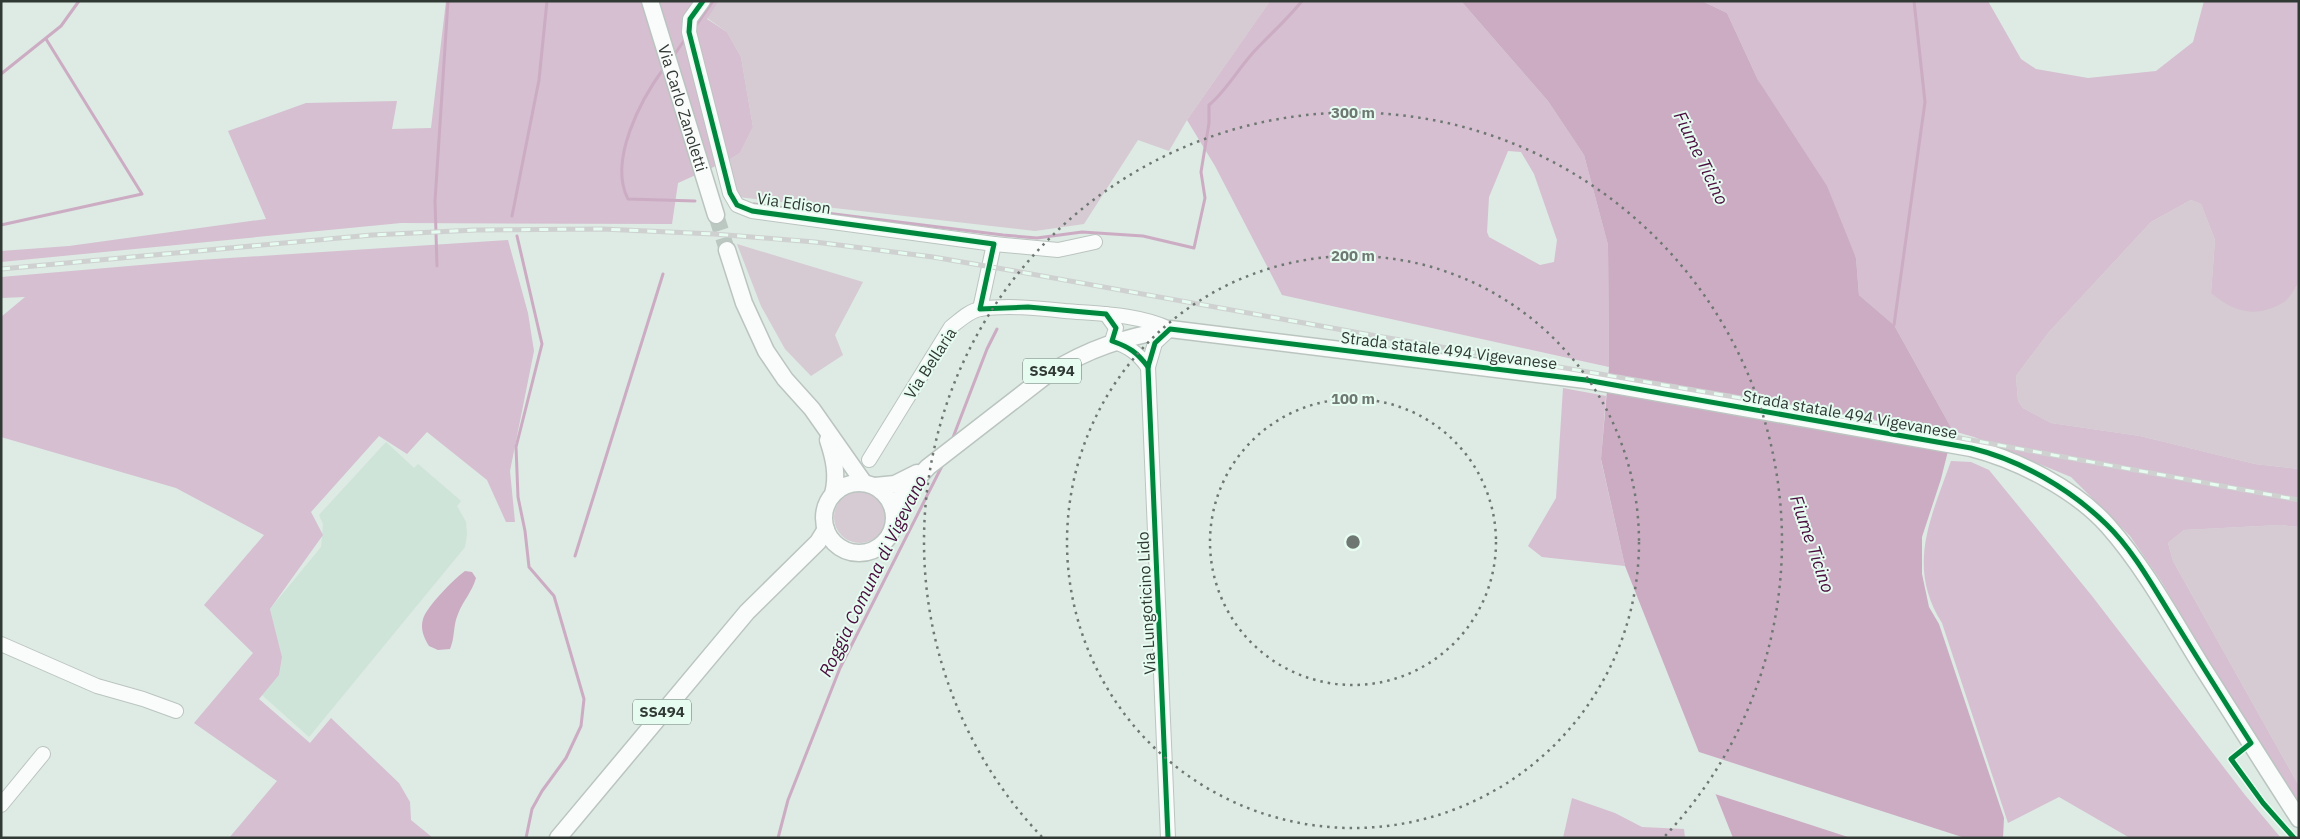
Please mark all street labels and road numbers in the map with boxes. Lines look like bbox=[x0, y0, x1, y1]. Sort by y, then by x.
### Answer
street label: Via Carlo Zanoletti bbox=[654, 42, 712, 174]
street label: Via Edison bbox=[756, 188, 832, 218]
street label: Via Bellaria bbox=[900, 323, 961, 402]
street label: Strada statale 494 Vigevanese bbox=[1340, 327, 1559, 373]
road number: SS494 bbox=[1023, 358, 1081, 384]
street label: Strada statale 494 Vigevanese bbox=[1741, 385, 1959, 443]
street label: Via Lungoticino Lido bbox=[1132, 531, 1160, 675]
road number: SS494 bbox=[633, 700, 691, 724]

